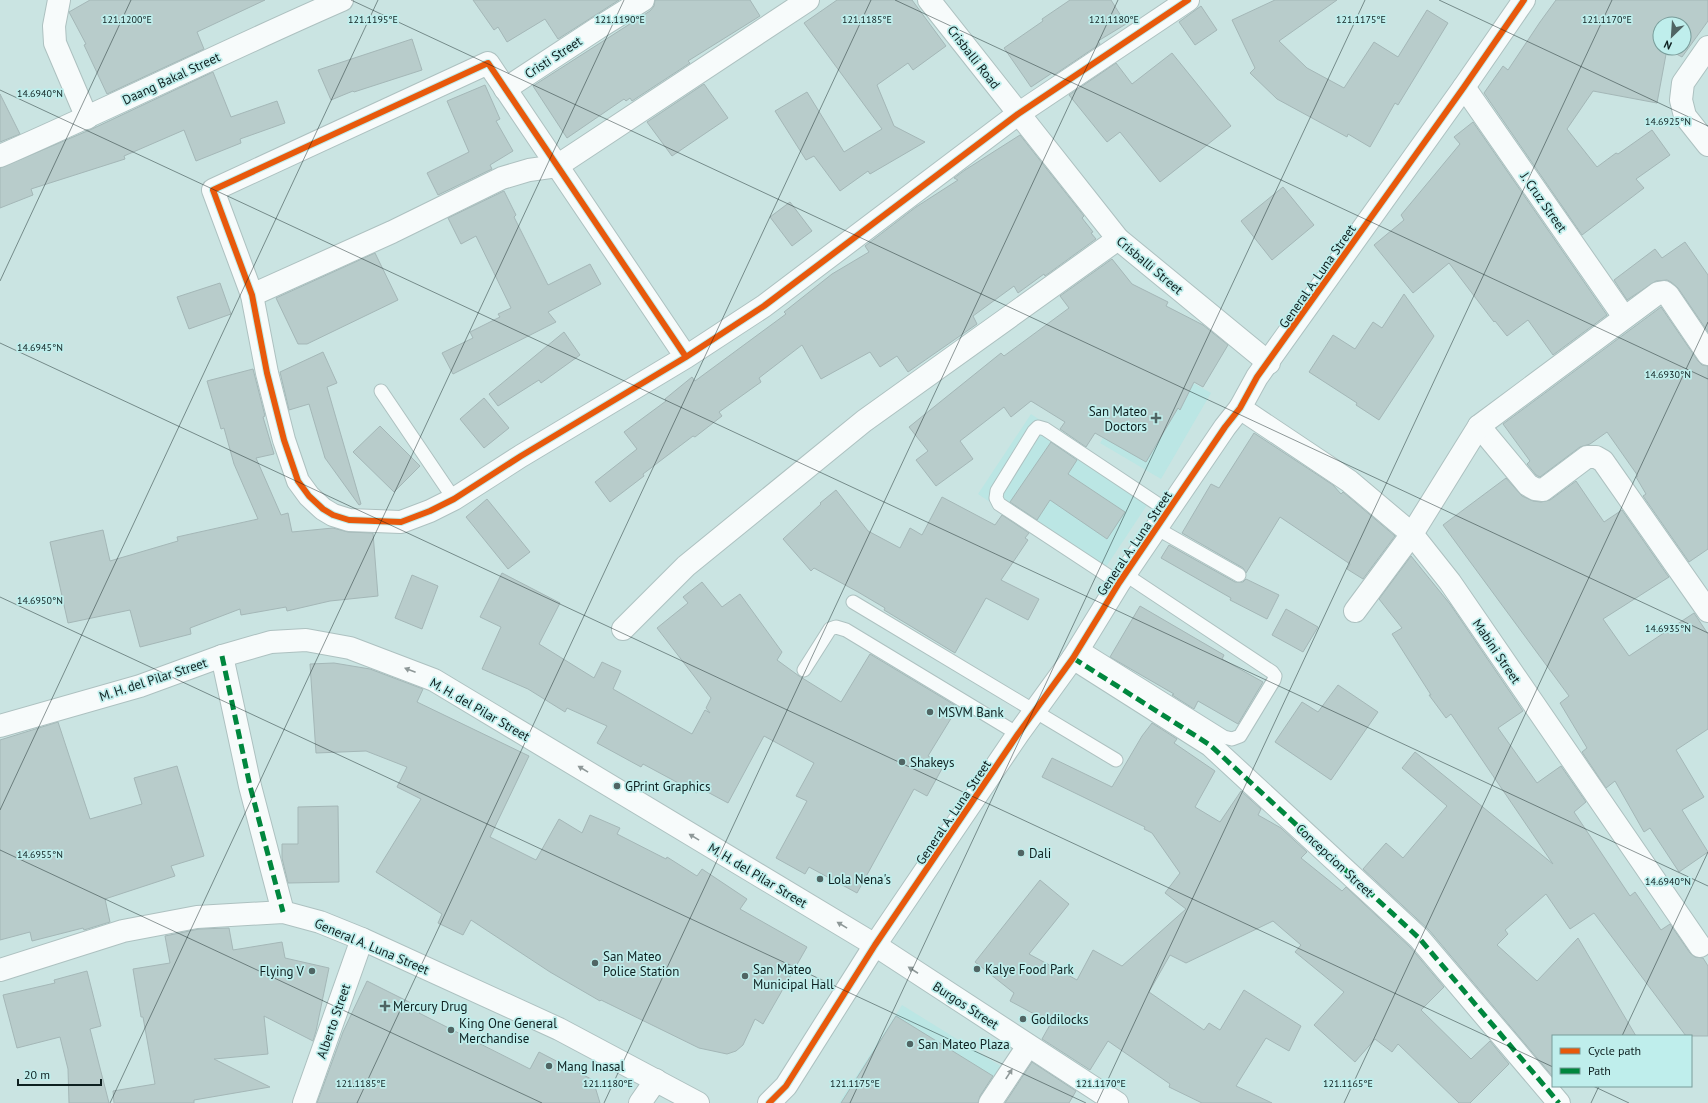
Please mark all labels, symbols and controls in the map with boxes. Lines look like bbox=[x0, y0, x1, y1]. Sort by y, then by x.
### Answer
text: 121.1200°E bbox=[102, 13, 152, 26]
text: 121.1195°E bbox=[348, 13, 398, 26]
text: 121.1190°E bbox=[595, 13, 645, 26]
text: 121.1185°E bbox=[842, 13, 892, 26]
text: 121.1180°E bbox=[1089, 13, 1139, 26]
text: 121.1175°E bbox=[1336, 13, 1386, 26]
text: 121.1170°E bbox=[1582, 13, 1632, 26]
north arrow bbox=[1652, 16, 1692, 56]
street label: Crisballi Road bbox=[943, 22, 1004, 93]
street label: Cristi Street bbox=[521, 32, 586, 82]
text: N bbox=[1662, 37, 1674, 53]
street label: Daang Bakal Street bbox=[120, 48, 223, 109]
text: 14.6940°N bbox=[17, 87, 63, 100]
text: 14.6925°N bbox=[1645, 115, 1691, 128]
street label: J. Cruz Street bbox=[1516, 168, 1571, 236]
street label: General A. Luna Street bbox=[1275, 221, 1360, 331]
street label: Crisballi Street bbox=[1113, 233, 1187, 299]
text: 14.6945°N bbox=[17, 341, 63, 354]
text: 14.6930°N bbox=[1645, 368, 1691, 381]
place label: San Mateo Doctors bbox=[1089, 403, 1147, 435]
marker: San Mateo Doctors bbox=[1150, 412, 1162, 424]
street label: General A. Luna Street bbox=[1093, 487, 1176, 599]
text: 14.6950°N bbox=[17, 594, 63, 607]
street label: Mabini Street bbox=[1469, 616, 1525, 687]
text: 14.6935°N bbox=[1645, 622, 1691, 635]
street label: M. H. del Pilar Street bbox=[97, 654, 210, 705]
one-way arrow bbox=[403, 667, 415, 673]
street label: M. H. del Pilar Street bbox=[427, 674, 533, 745]
place label: MSVM Bank bbox=[938, 704, 1004, 721]
marker: MSVM Bank bbox=[925, 707, 935, 717]
place label: Shakeys bbox=[910, 754, 954, 771]
street label: General A. Luna Street bbox=[912, 756, 995, 868]
marker: Shakeys bbox=[897, 757, 907, 767]
one-way arrow bbox=[577, 766, 589, 773]
place label: GPrint Graphics bbox=[625, 778, 710, 795]
marker: GPrint Graphics bbox=[612, 781, 622, 791]
street label: Concepcion Street bbox=[1292, 820, 1378, 901]
one-way arrow bbox=[688, 833, 700, 840]
street label: M. H. del Pilar Street bbox=[705, 839, 811, 912]
place label: Dali bbox=[1029, 845, 1051, 862]
text: 14.6955°N bbox=[17, 848, 63, 861]
marker: Dali bbox=[1016, 848, 1026, 858]
place label: Lola Nena's bbox=[828, 871, 891, 888]
marker: Lola Nena's bbox=[815, 874, 825, 884]
text: 14.6940°N bbox=[1645, 875, 1691, 888]
street label: General A. Luna Street bbox=[312, 915, 432, 979]
one-way arrow bbox=[836, 922, 848, 929]
place label: San Mateo Police Station bbox=[603, 948, 679, 980]
marker: San Mateo Police Station bbox=[590, 958, 600, 968]
place label: San Mateo Municipal Hall bbox=[753, 961, 834, 993]
place label: Kalye Food Park bbox=[985, 961, 1075, 978]
place label: Flying V bbox=[259, 963, 305, 980]
marker: Kalye Food Park bbox=[972, 964, 982, 974]
marker: Flying V bbox=[307, 966, 317, 976]
one-way arrow bbox=[907, 967, 919, 974]
marker: San Mateo Municipal Hall bbox=[740, 971, 750, 981]
street label: Burgos Street bbox=[930, 978, 1002, 1033]
street label: Alberto Street bbox=[313, 981, 354, 1061]
place label: Mercury Drug bbox=[393, 998, 468, 1015]
marker: Mercury Drug bbox=[380, 1001, 390, 1011]
place label: Goldilocks bbox=[1031, 1011, 1089, 1028]
marker: Goldilocks bbox=[1018, 1014, 1028, 1024]
place label: King One General Merchandise bbox=[459, 1015, 557, 1047]
marker: King One General Merchandise bbox=[446, 1025, 456, 1035]
legend bbox=[1552, 1035, 1692, 1087]
place label: San Mateo Plaza bbox=[918, 1036, 1010, 1053]
marker: San Mateo Plaza bbox=[905, 1039, 915, 1049]
text: Cycle path bbox=[1588, 1043, 1641, 1058]
place label: Mang Inasal bbox=[557, 1058, 625, 1075]
scale bar bbox=[18, 1061, 101, 1087]
marker: Mang Inasal bbox=[544, 1061, 554, 1071]
text: Path bbox=[1588, 1063, 1611, 1078]
text: 20 m bbox=[24, 1067, 50, 1082]
one-way arrow bbox=[1005, 1069, 1013, 1079]
text: 121.1185°E bbox=[336, 1077, 386, 1090]
text: 121.1180°E bbox=[583, 1077, 633, 1090]
text: 121.1175°E bbox=[830, 1077, 880, 1090]
text: 121.1170°E bbox=[1076, 1077, 1126, 1090]
text: 121.1165°E bbox=[1323, 1077, 1373, 1090]

